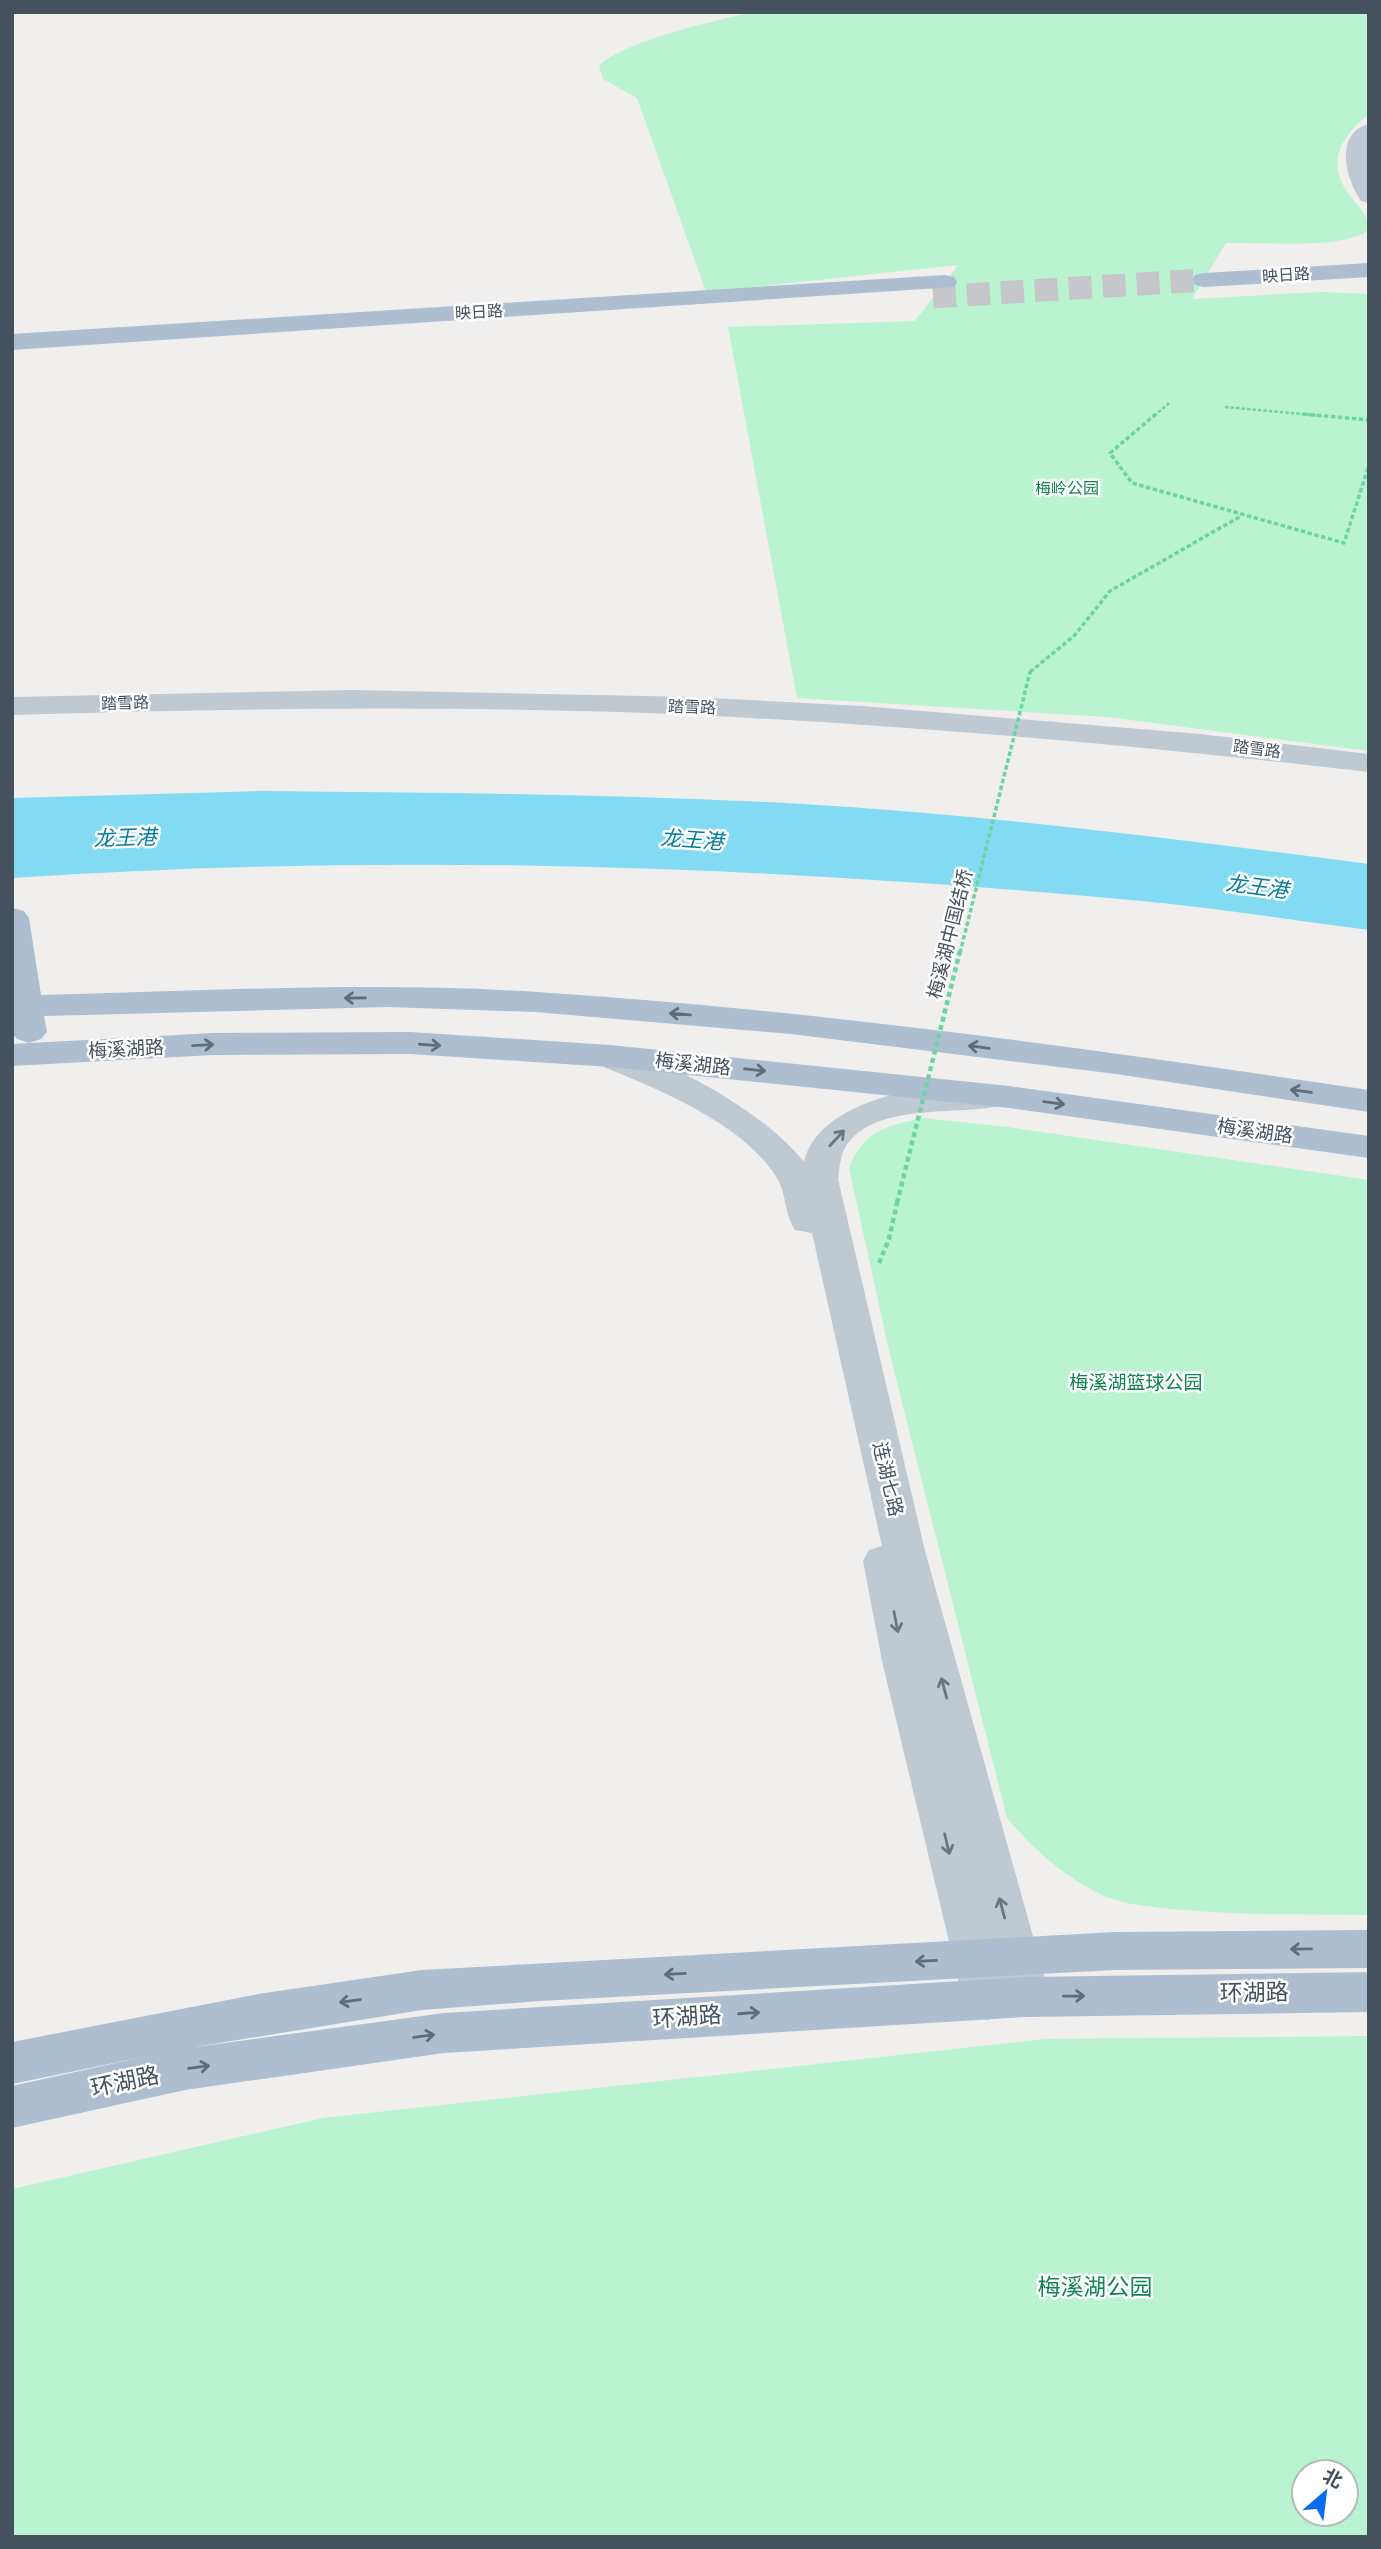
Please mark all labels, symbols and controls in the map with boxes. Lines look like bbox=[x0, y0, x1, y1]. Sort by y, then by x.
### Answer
street label: 映日路 bbox=[1261, 264, 1311, 286]
street label: 映日路 bbox=[455, 301, 503, 323]
park label: 梅岭公园 bbox=[1035, 479, 1099, 498]
street label: 踏雪路 bbox=[101, 693, 149, 713]
street label: 踏雪路 bbox=[668, 697, 716, 717]
street label: 踏雪路 bbox=[1232, 737, 1282, 761]
water label: 龙王港 bbox=[93, 825, 160, 851]
water label: 龙王港 bbox=[660, 826, 727, 854]
street label: 梅溪湖中国结桥 bbox=[923, 867, 977, 1001]
water label: 龙王港 bbox=[1224, 871, 1293, 903]
one-way arrow bbox=[343, 991, 366, 1005]
one-way arrow bbox=[669, 1007, 691, 1020]
street label: 梅溪湖路 bbox=[87, 1036, 165, 1062]
one-way arrow bbox=[191, 1038, 214, 1051]
one-way arrow bbox=[418, 1038, 441, 1051]
one-way arrow bbox=[968, 1040, 991, 1053]
street label: 梅溪湖路 bbox=[654, 1049, 732, 1079]
one-way arrow bbox=[743, 1064, 765, 1077]
one-way arrow bbox=[1290, 1084, 1313, 1097]
one-way arrow bbox=[1042, 1097, 1065, 1110]
street label: 梅溪湖路 bbox=[1216, 1114, 1294, 1148]
one-way arrow bbox=[828, 1130, 845, 1147]
park label: 梅溪湖篮球公园 bbox=[1069, 1371, 1203, 1394]
street label: 连湖七路 bbox=[868, 1439, 908, 1519]
one-way arrow bbox=[890, 1610, 903, 1633]
one-way arrow bbox=[937, 1677, 950, 1700]
one-way arrow bbox=[941, 1832, 954, 1855]
one-way arrow bbox=[995, 1897, 1008, 1919]
one-way arrow bbox=[1289, 1942, 1312, 1956]
one-way arrow bbox=[915, 1954, 938, 1967]
one-way arrow bbox=[663, 1967, 686, 1980]
street label: 环湖路 bbox=[1219, 1979, 1289, 2007]
one-way arrow bbox=[1062, 1990, 1085, 2003]
one-way arrow bbox=[340, 1995, 362, 2008]
street label: 环湖路 bbox=[652, 2001, 722, 2033]
one-way arrow bbox=[737, 2006, 760, 2019]
one-way arrow bbox=[412, 2029, 435, 2042]
one-way arrow bbox=[187, 2060, 210, 2073]
street label: 环湖路 bbox=[88, 2062, 162, 2102]
park label: 梅溪湖公园 bbox=[1038, 2274, 1153, 2301]
north arrow bbox=[1290, 2458, 1360, 2528]
text: 北 bbox=[1319, 2464, 1347, 2493]

